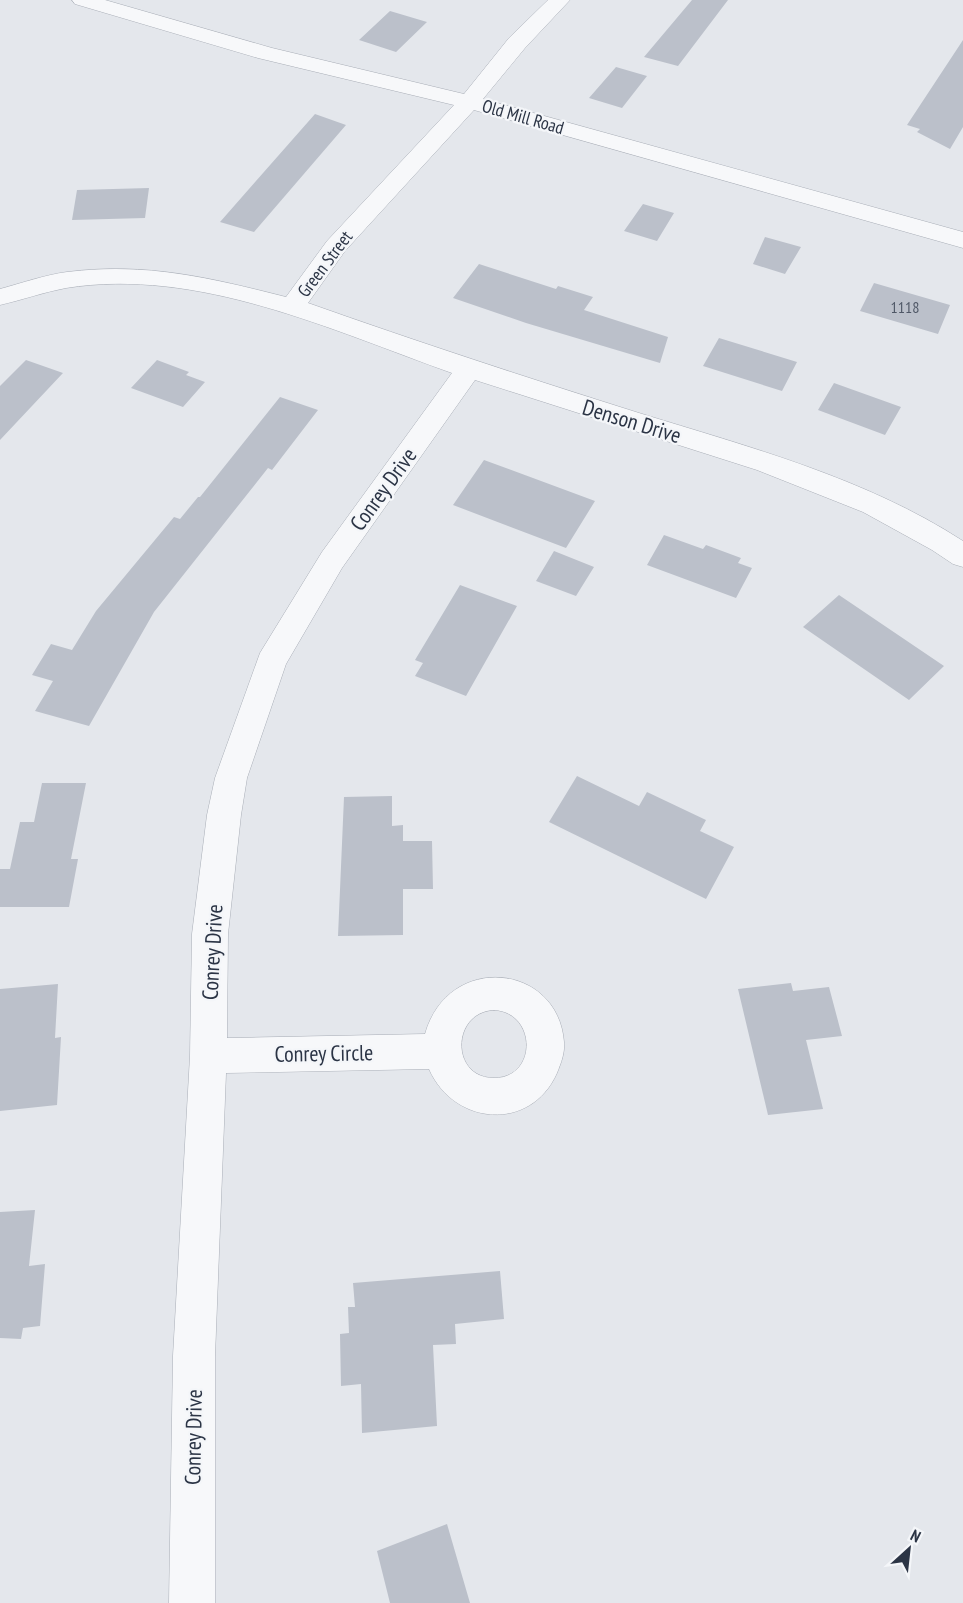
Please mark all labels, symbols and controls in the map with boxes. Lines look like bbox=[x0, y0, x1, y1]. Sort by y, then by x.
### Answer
street label: Old Mill Road bbox=[480, 94, 567, 139]
street label: Green Street bbox=[292, 226, 357, 302]
house number: 1118 bbox=[891, 297, 919, 317]
street label: Denson Drive bbox=[579, 393, 685, 449]
street label: Conrey Drive bbox=[344, 442, 422, 536]
street label: Conrey Drive bbox=[196, 904, 228, 1000]
street label: Conrey Circle bbox=[274, 1038, 374, 1068]
street label: Conrey Drive bbox=[178, 1389, 208, 1485]
north arrow bbox=[879, 1519, 939, 1579]
text: N bbox=[907, 1525, 924, 1547]

